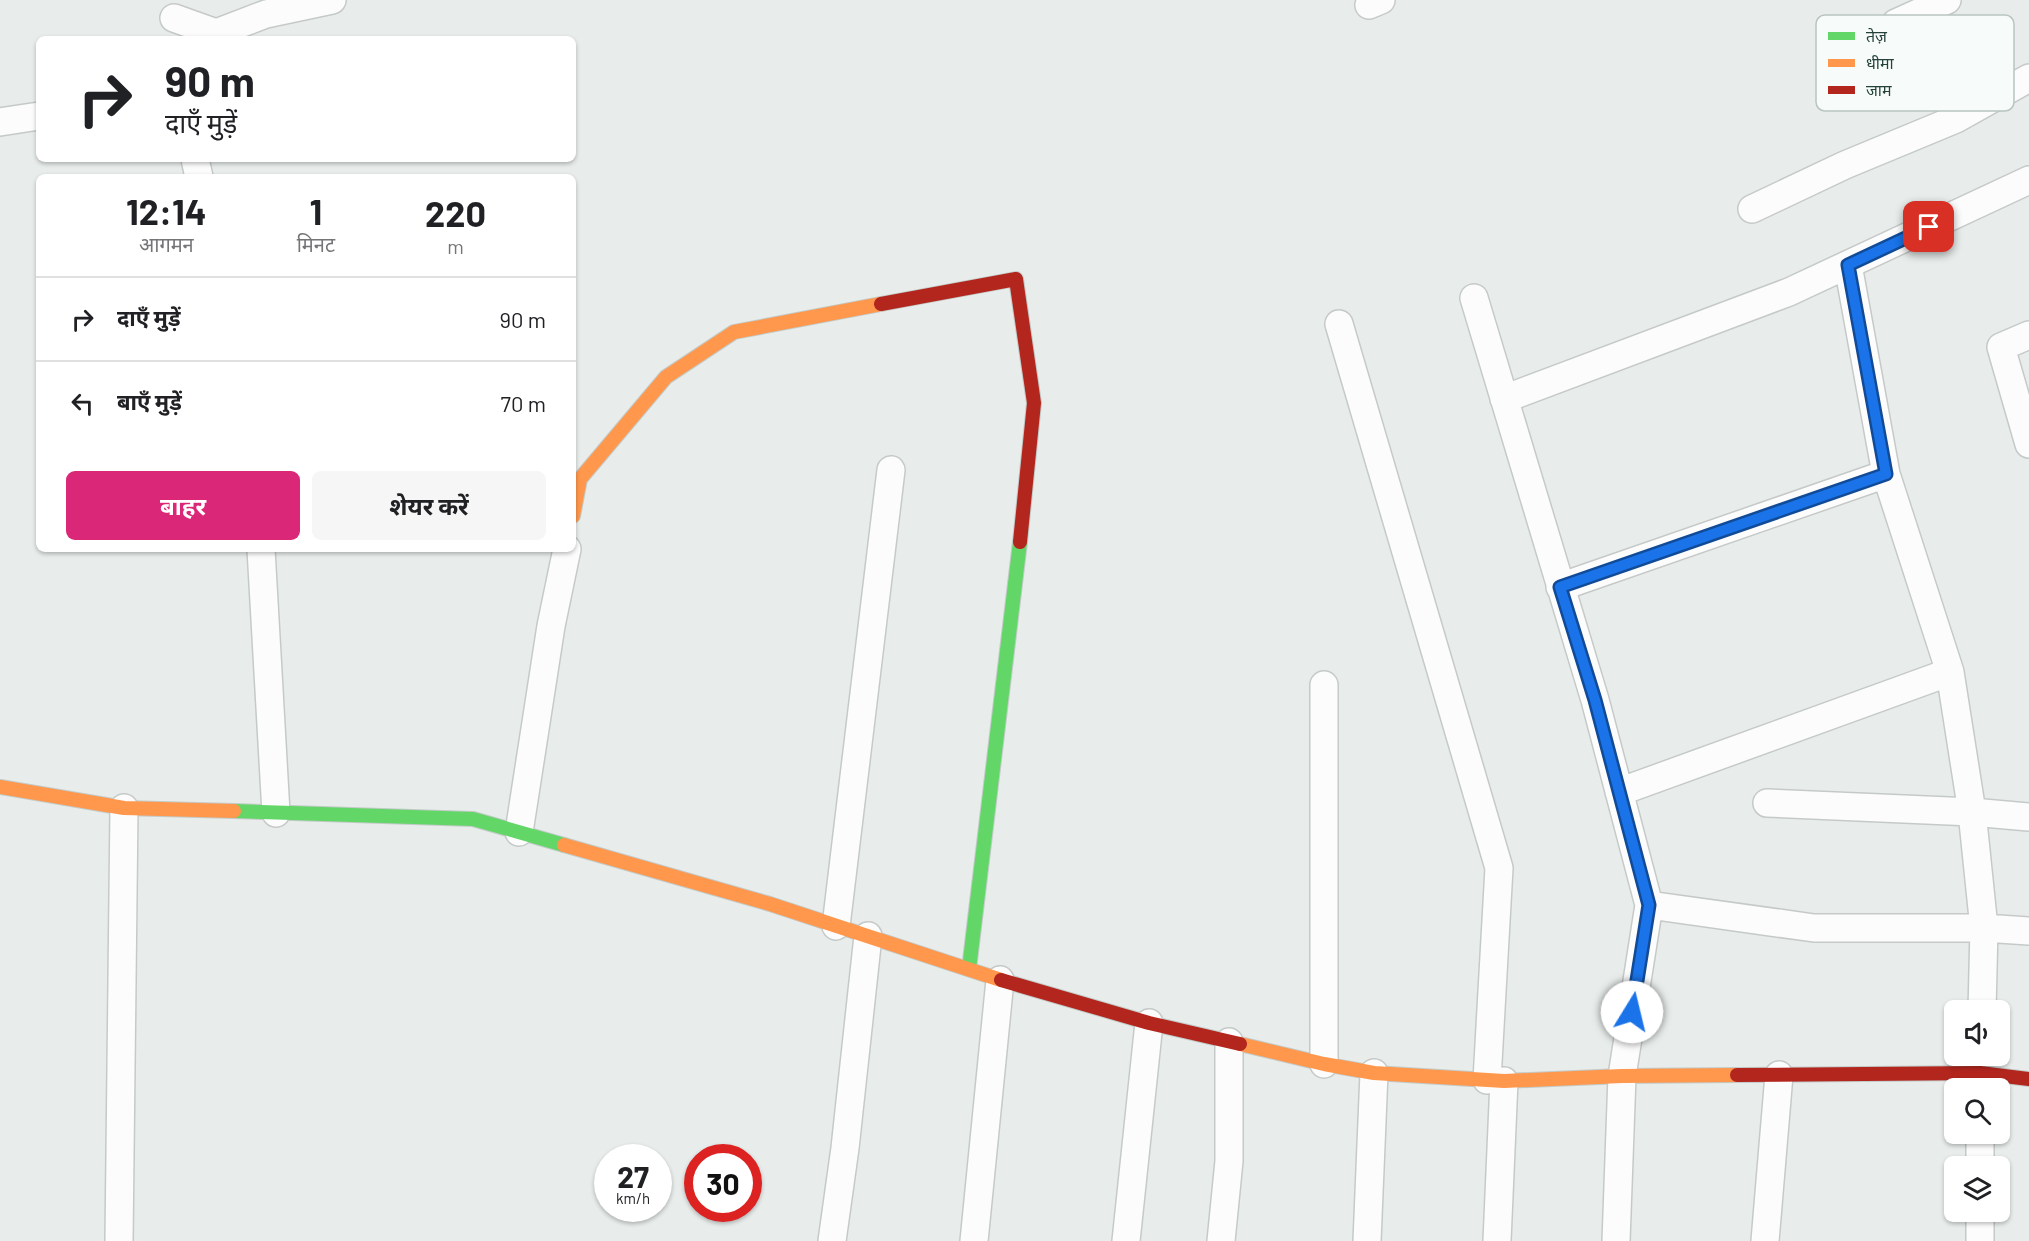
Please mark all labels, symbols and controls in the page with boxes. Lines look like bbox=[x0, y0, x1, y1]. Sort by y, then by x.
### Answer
legend bbox=[1816, 15, 2014, 111]
text: तेज़ bbox=[1866, 26, 1888, 45]
text: धीमा bbox=[1866, 53, 1895, 72]
text: 90 m bbox=[165, 55, 255, 105]
icon: right bbox=[66, 60, 144, 138]
text: जाम bbox=[1866, 80, 1892, 99]
text: दाएँ मुड़ें bbox=[165, 106, 237, 138]
text: 12:14 bbox=[126, 189, 207, 232]
text: 1 bbox=[309, 189, 322, 232]
text: 220 bbox=[425, 191, 486, 234]
pin bbox=[1903, 201, 1954, 252]
icon: arrive bbox=[1912, 210, 1945, 243]
text: आगमन bbox=[139, 232, 194, 256]
text: मिनट bbox=[297, 232, 335, 256]
text: m bbox=[447, 234, 464, 258]
icon: right bbox=[66, 303, 99, 336]
text: दाएँ मुड़ें bbox=[117, 304, 180, 330]
text: 90 m bbox=[500, 306, 546, 332]
icon: left bbox=[66, 387, 99, 420]
text: बाएँ मुड़ें bbox=[117, 388, 182, 414]
text: 70 m bbox=[501, 390, 546, 416]
button: बाहर bbox=[66, 471, 300, 540]
button: शेयर करें bbox=[312, 471, 546, 540]
position arrow bbox=[1600, 980, 1664, 1044]
map controls bbox=[1944, 1000, 2010, 1222]
button: sound bbox=[1944, 1000, 2010, 1066]
button: search bbox=[1944, 1078, 2010, 1144]
speed limit sign: 30 bbox=[684, 1144, 762, 1222]
button: layers bbox=[1944, 1156, 2010, 1222]
text: 27 bbox=[617, 1158, 649, 1194]
text: km/h bbox=[616, 1189, 650, 1207]

